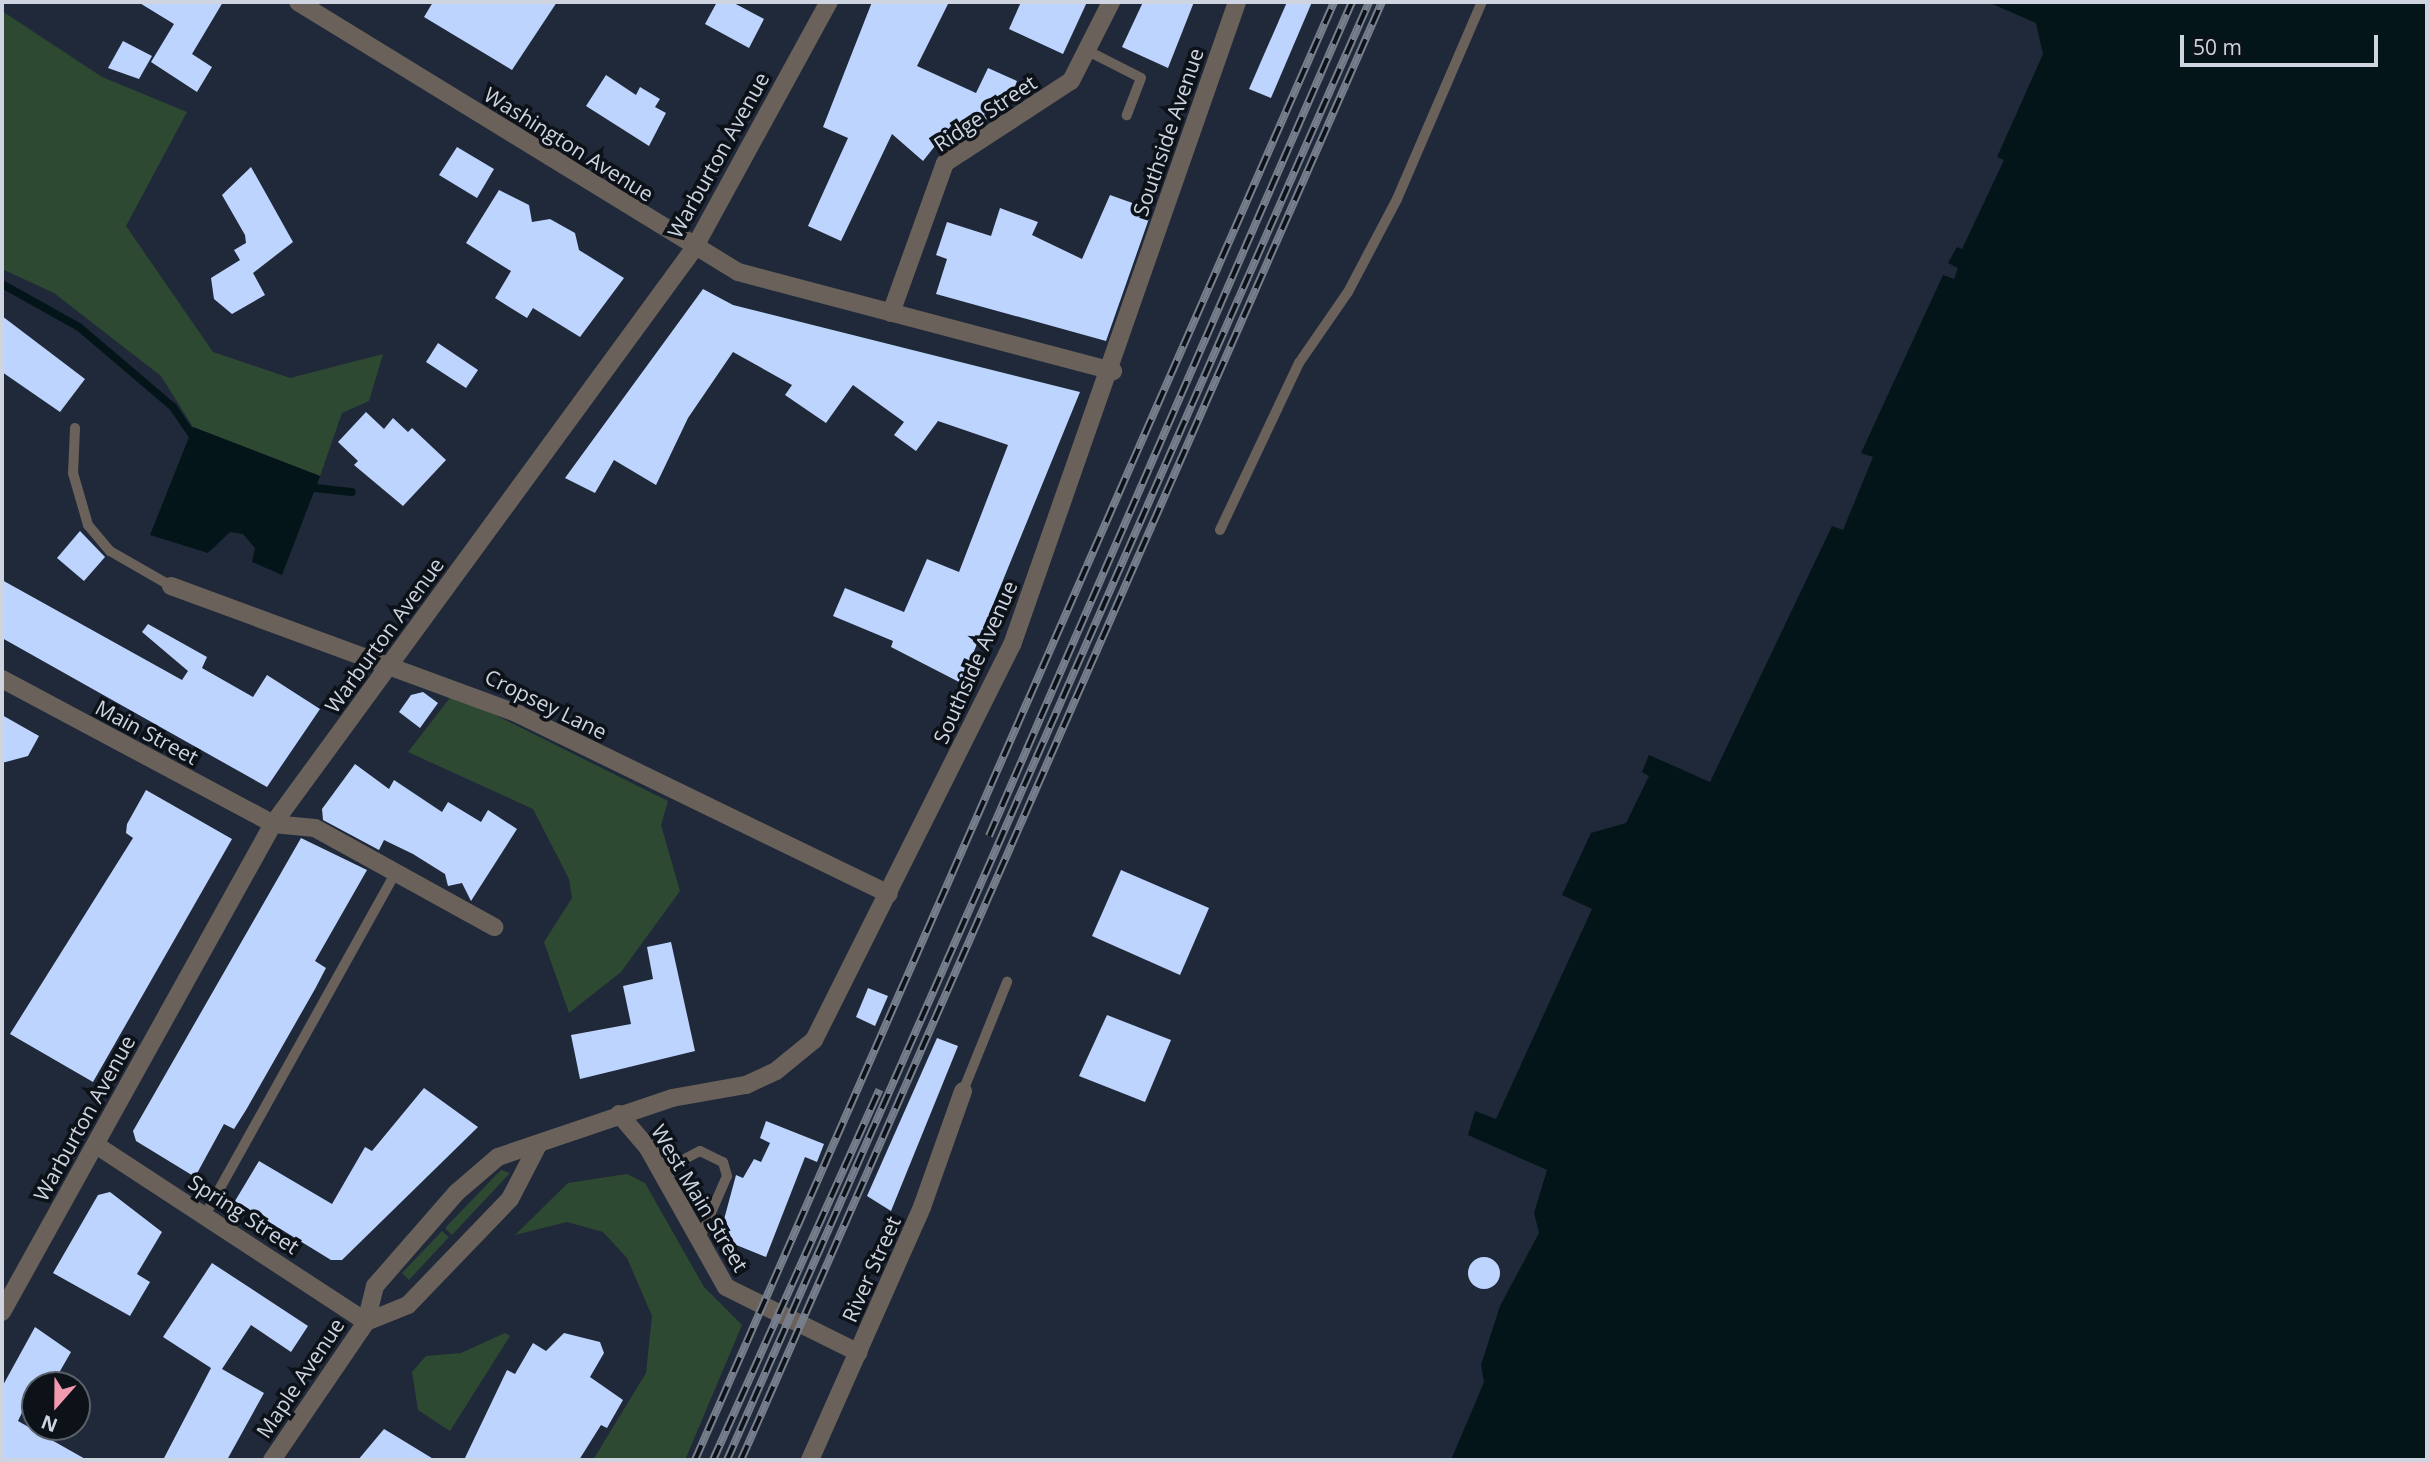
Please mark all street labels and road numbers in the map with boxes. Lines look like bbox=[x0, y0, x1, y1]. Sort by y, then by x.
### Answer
street label: Southside Avenue bbox=[1127, 45, 1209, 219]
street label: Warburton Avenue bbox=[662, 68, 774, 242]
street label: Ridge Street bbox=[929, 69, 1041, 157]
street label: Washington Avenue bbox=[480, 82, 658, 206]
street label: Warburton Avenue bbox=[319, 553, 449, 717]
street label: Southside Avenue bbox=[928, 577, 1022, 747]
street label: Cropsey Lane bbox=[481, 664, 611, 744]
street label: Main Street bbox=[91, 694, 203, 770]
street label: Warburton Avenue bbox=[28, 1031, 140, 1205]
street label: West Main Street bbox=[646, 1120, 754, 1276]
street label: Spring Street bbox=[184, 1169, 304, 1259]
street label: River Street bbox=[836, 1212, 906, 1326]
street label: Maple Avenue bbox=[251, 1313, 349, 1443]

